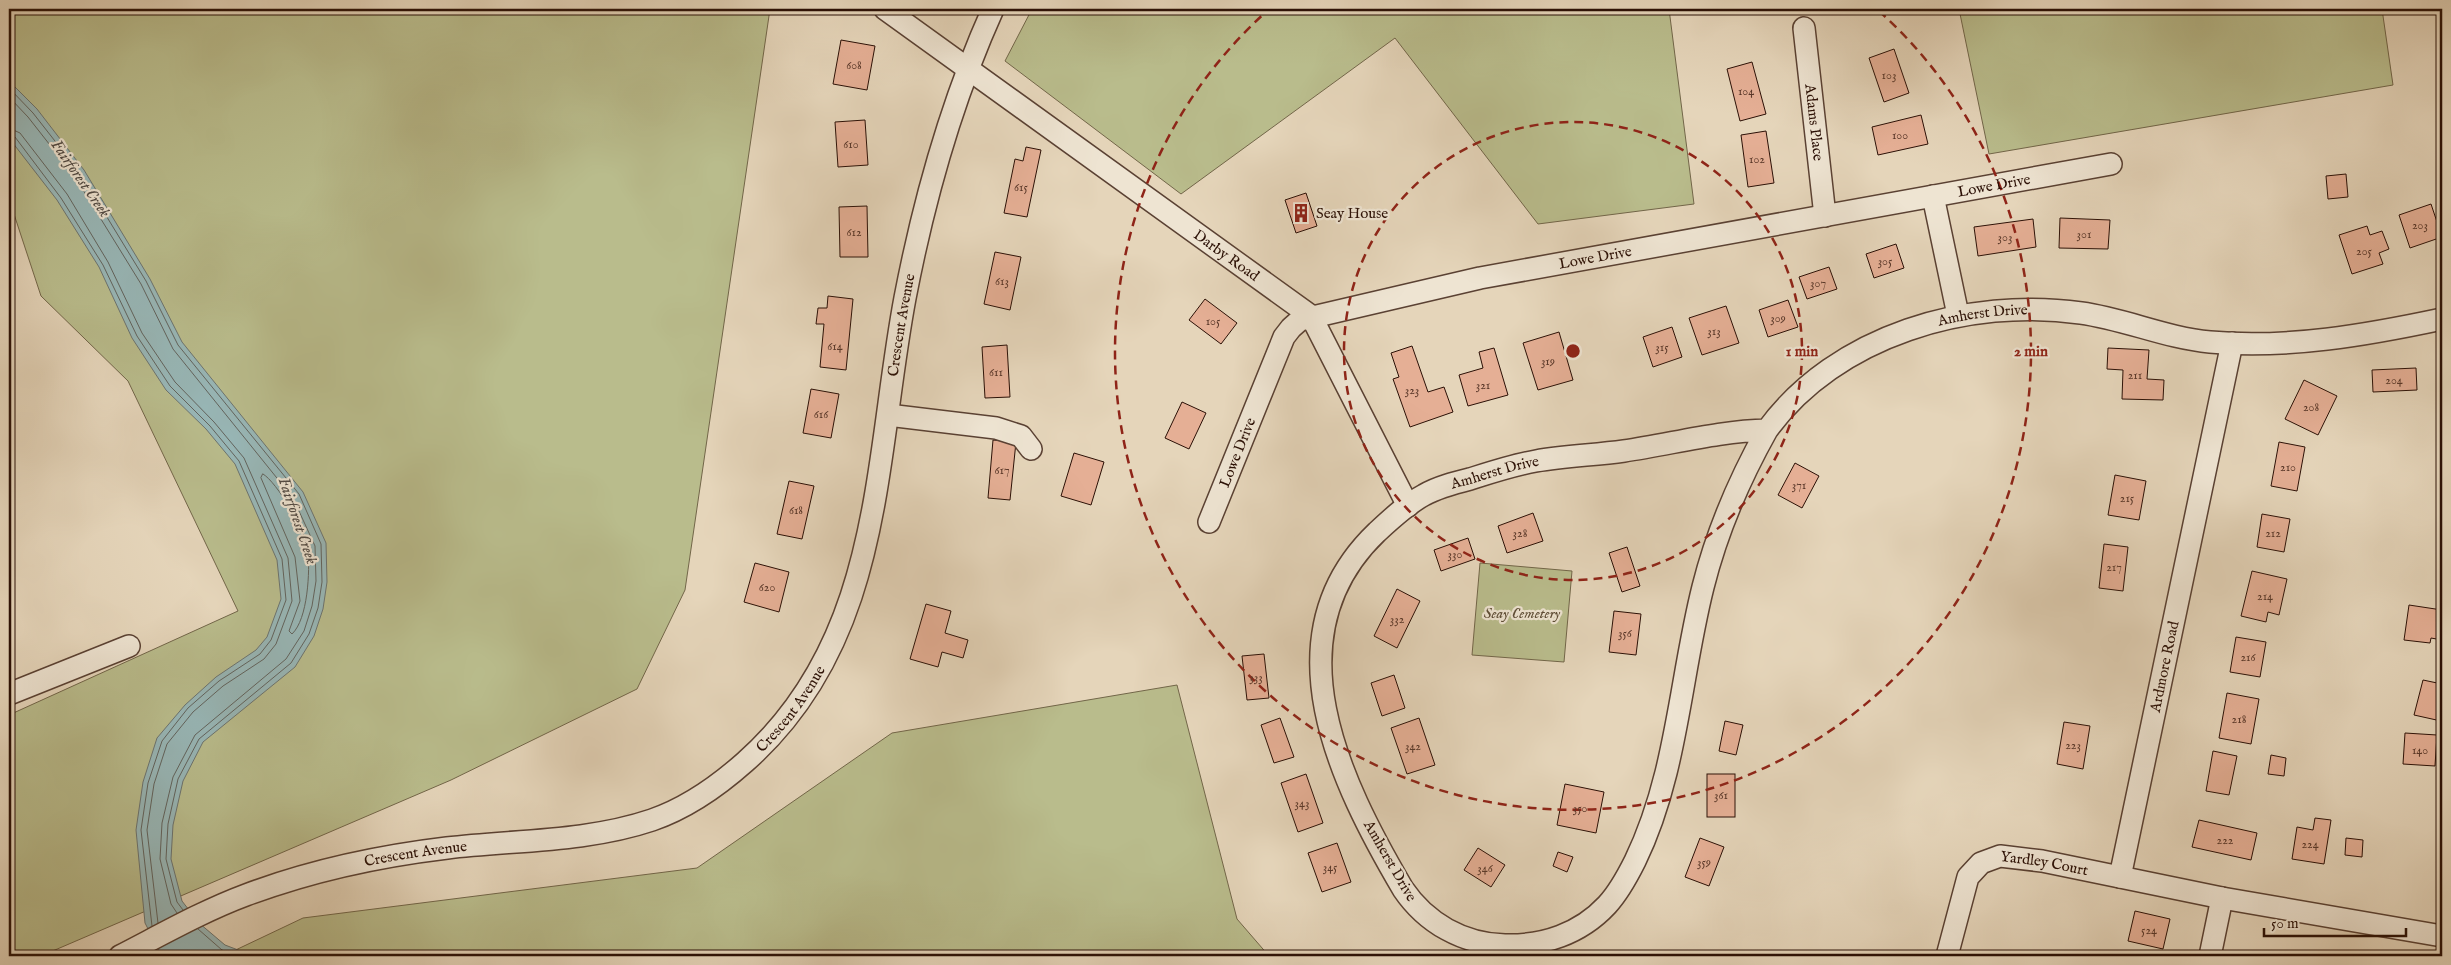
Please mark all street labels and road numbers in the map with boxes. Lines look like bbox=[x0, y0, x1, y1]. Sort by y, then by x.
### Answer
street label: Adams Place bbox=[1801, 82, 1828, 162]
street label: Lowe Drive bbox=[1956, 169, 2032, 201]
street label: Darby Road bbox=[1190, 225, 1264, 286]
street label: Lowe Drive bbox=[1557, 241, 1633, 273]
street label: Crescent Avenue bbox=[883, 272, 919, 378]
street label: Amherst Drive bbox=[1935, 300, 2028, 330]
street label: Lowe Drive bbox=[1215, 415, 1260, 490]
street label: Amherst Drive bbox=[1448, 451, 1540, 493]
street label: Ardmore Road bbox=[2145, 618, 2183, 715]
street label: Crescent Avenue bbox=[752, 662, 829, 756]
street label: Amherst Drive bbox=[1359, 816, 1421, 905]
street label: Crescent Avenue bbox=[362, 836, 468, 871]
street label: Yardley Court bbox=[1999, 847, 2090, 880]

